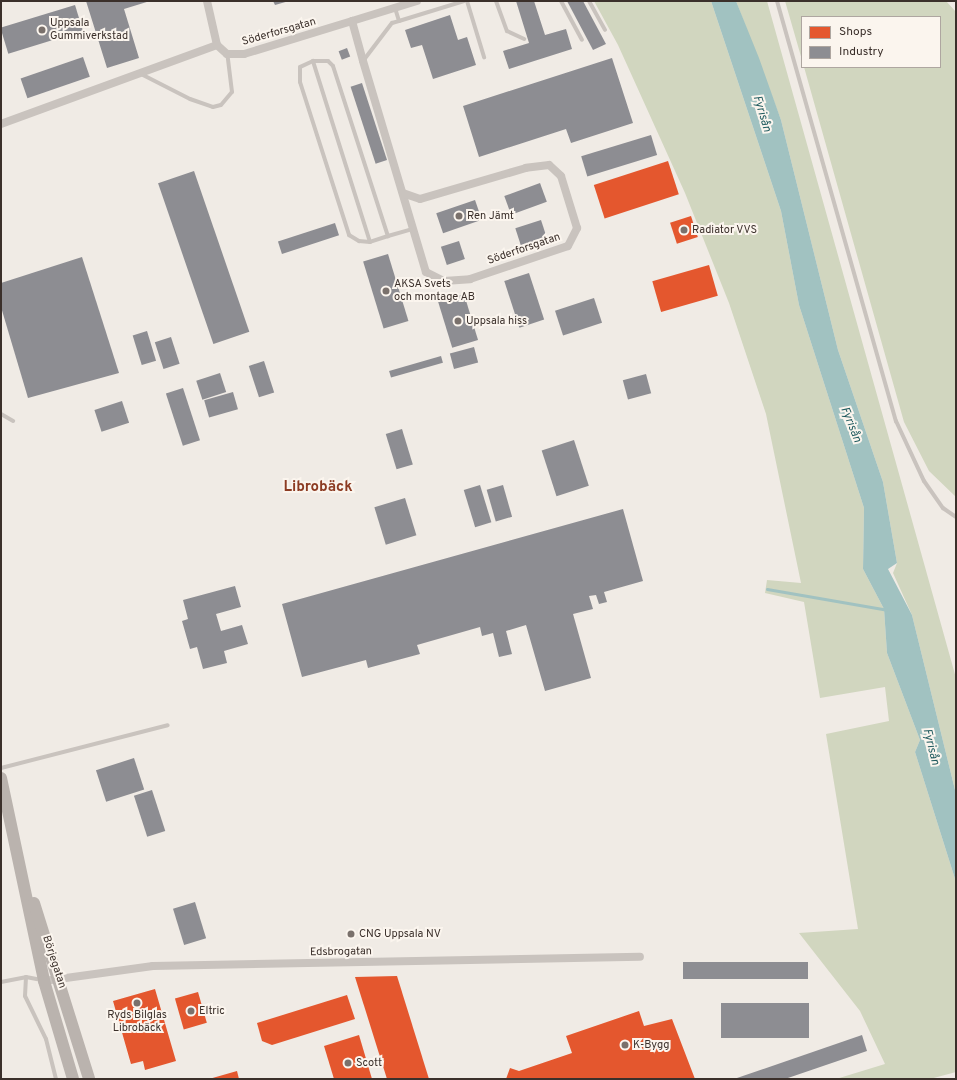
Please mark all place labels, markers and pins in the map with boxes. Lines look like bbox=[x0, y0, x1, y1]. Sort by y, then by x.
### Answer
place label: Uppsala Gummiverkstad bbox=[50, 17, 128, 43]
marker: Uppsala Gummiverkstad bbox=[37, 25, 47, 35]
place label: Ren Jämt bbox=[467, 209, 514, 223]
marker: Ren Jämt bbox=[454, 211, 464, 221]
place label: Radiator VVS bbox=[692, 223, 757, 237]
marker: Radiator VVS bbox=[679, 225, 689, 235]
place label: AKSA Svets och montage AB bbox=[394, 278, 475, 304]
marker: AKSA Svets och montage AB bbox=[381, 286, 391, 296]
place label: Uppsala hiss bbox=[466, 314, 527, 328]
marker: Uppsala hiss bbox=[453, 316, 463, 326]
place label: CNG Uppsala NV bbox=[359, 927, 441, 941]
marker: CNG Uppsala NV bbox=[346, 929, 356, 939]
marker: Ryds Bilglas Librobäck bbox=[132, 998, 142, 1008]
place label: Eltric bbox=[199, 1004, 225, 1018]
marker: Eltric bbox=[186, 1006, 196, 1016]
place label: Ryds Bilglas Librobäck bbox=[107, 1009, 167, 1035]
place label: K-Bygg bbox=[633, 1038, 669, 1052]
marker: K-Bygg bbox=[620, 1040, 630, 1050]
place label: Scott bbox=[356, 1056, 382, 1070]
marker: Scott bbox=[343, 1058, 353, 1068]

